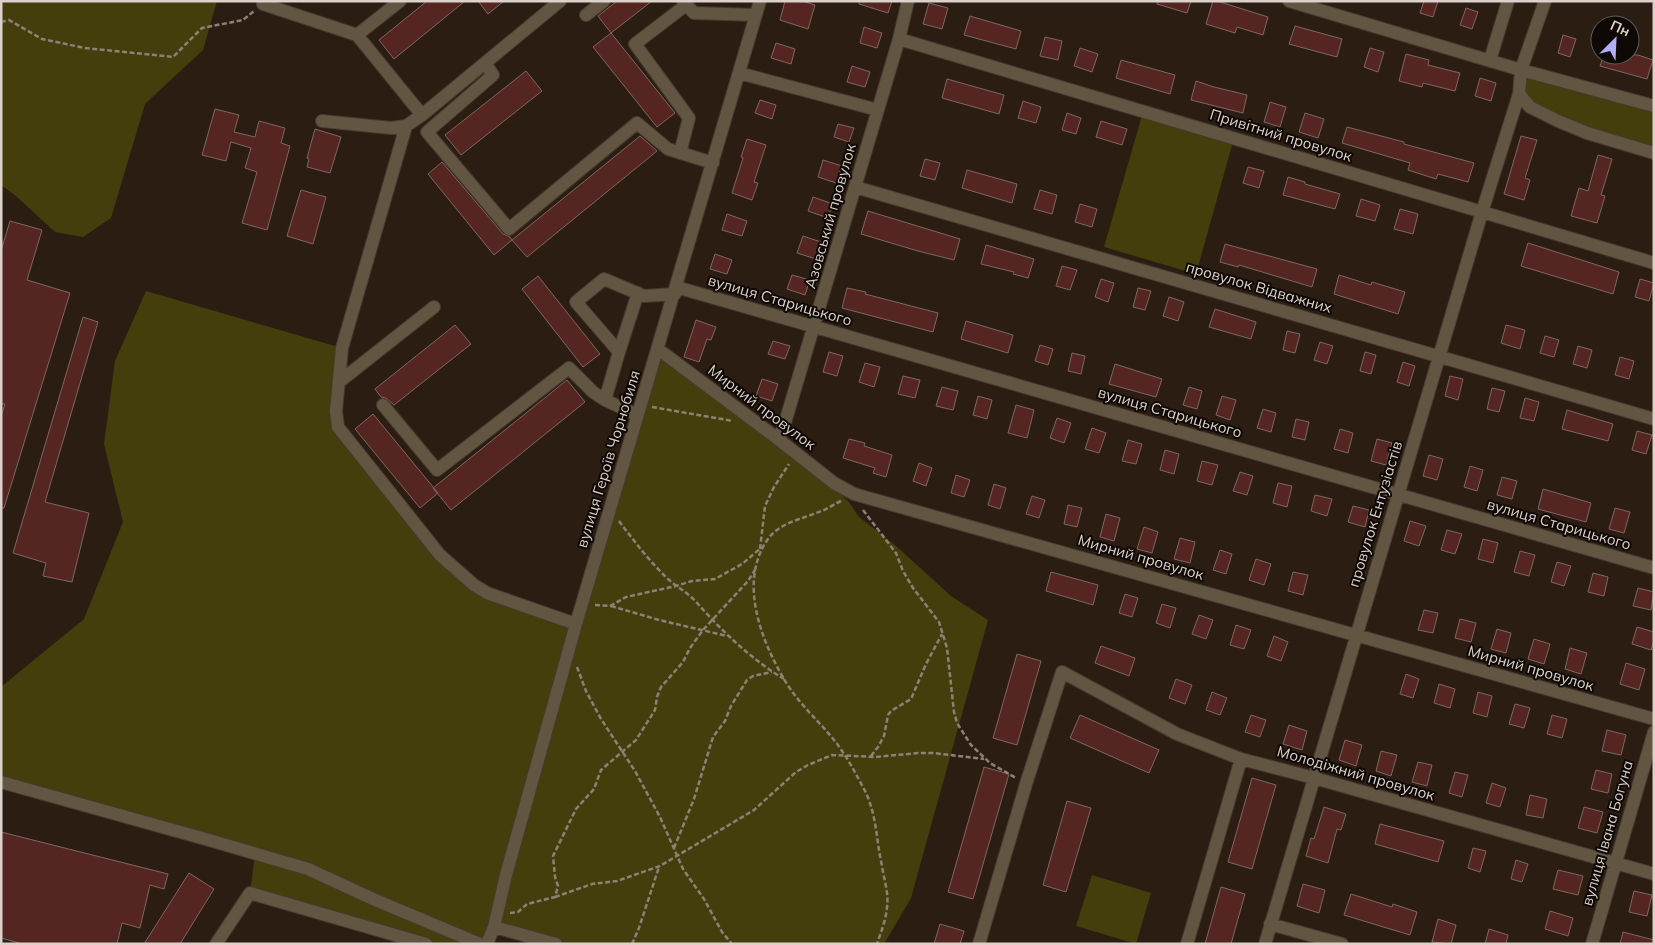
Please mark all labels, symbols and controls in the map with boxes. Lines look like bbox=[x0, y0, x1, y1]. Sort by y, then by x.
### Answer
north arrow bbox=[1590, 15, 1640, 65]
text: Пн bbox=[1608, 16, 1633, 40]
street label: Привітний провулок bbox=[1208, 104, 1355, 166]
street label: Азовський провулок bbox=[800, 140, 860, 291]
street label: провулок Відважних bbox=[1184, 257, 1334, 317]
street label: вулиця Старицького bbox=[706, 270, 854, 330]
street label: Мирний провулок bbox=[704, 360, 820, 454]
street label: вулиця Героїв Чорнобиля bbox=[572, 368, 644, 550]
street label: вулиця Старицького bbox=[1096, 382, 1244, 442]
street label: провулок Ентузіастів bbox=[1344, 439, 1406, 589]
street label: вулиця Старицького bbox=[1485, 494, 1633, 554]
street label: Мирний провулок bbox=[1076, 530, 1207, 584]
street label: Мирний провулок bbox=[1466, 641, 1597, 695]
street label: Молодіжний провулок bbox=[1275, 741, 1438, 805]
street label: вулиця Івана Богуна bbox=[1577, 758, 1637, 908]

